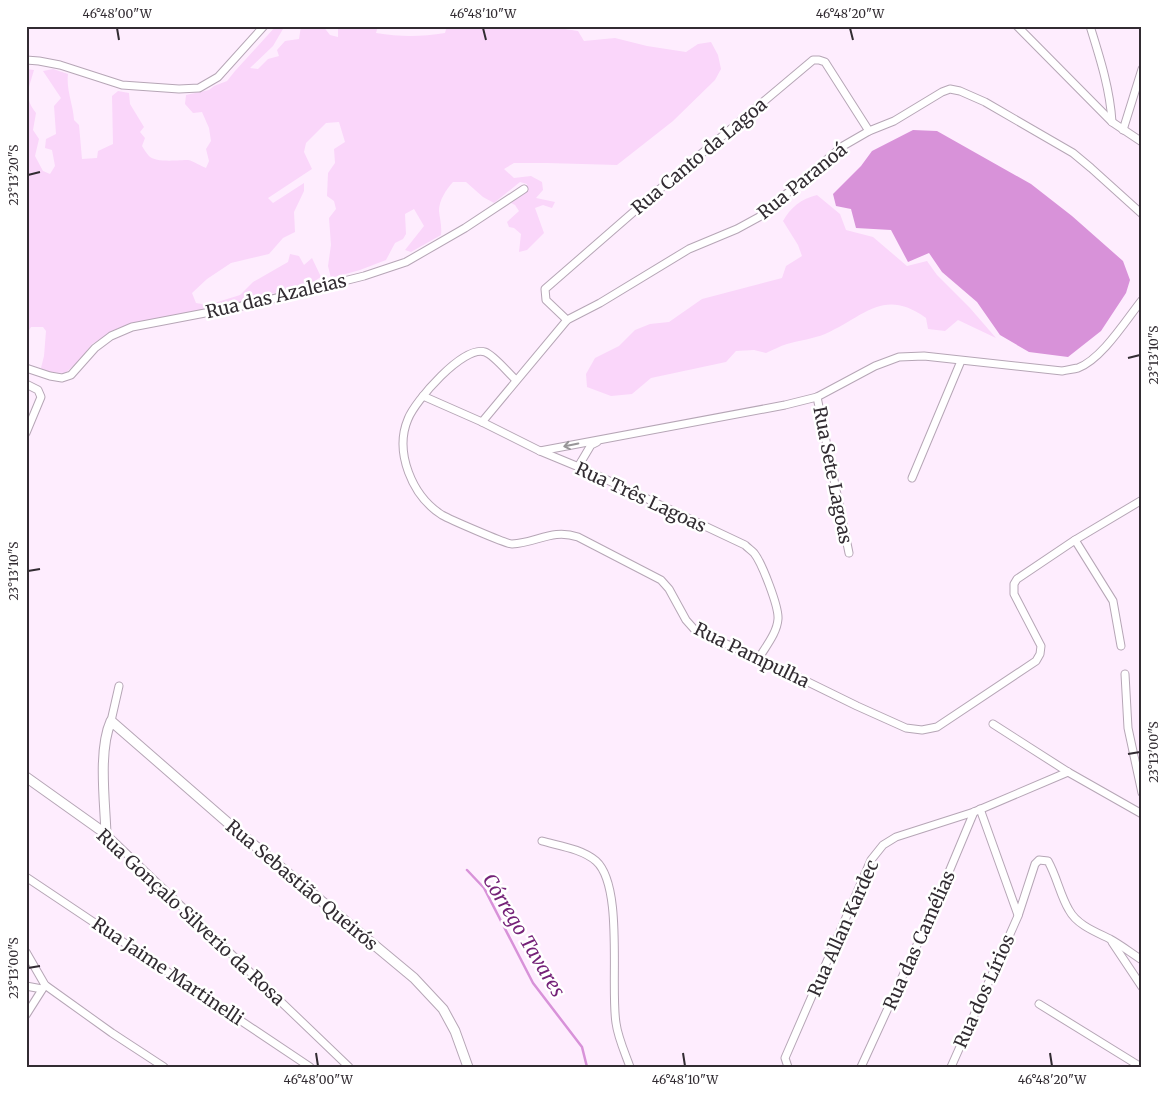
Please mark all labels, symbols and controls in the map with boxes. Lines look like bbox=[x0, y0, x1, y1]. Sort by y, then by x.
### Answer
text: 46°48'00"W bbox=[82, 6, 153, 21]
text: 46°48'10"W bbox=[450, 6, 517, 21]
text: 46°48'20"W bbox=[816, 6, 885, 21]
street label: Rua Canto da Lagoa bbox=[627, 93, 772, 219]
street label: Rua Paranoá bbox=[753, 138, 852, 224]
text: 23°13'20"S bbox=[6, 145, 21, 205]
street label: Rua das Azaleias bbox=[204, 269, 349, 323]
text: 23°13'10"S bbox=[1146, 326, 1161, 384]
street label: Rua Sete Lagoas bbox=[808, 404, 858, 546]
one-way arrow bbox=[563, 441, 579, 451]
street label: Rua Três Lagoas bbox=[572, 457, 710, 537]
text: 23°13'10"S bbox=[6, 542, 21, 600]
street label: Rua Pampulha bbox=[691, 617, 814, 693]
text: 23°13'00"S bbox=[1146, 721, 1161, 783]
street label: Rua Sebastião Queirós bbox=[221, 815, 383, 955]
street label: Rua Gonçalo Silverio da Rosa bbox=[92, 824, 290, 1010]
street label: Rua Allan Kardec bbox=[803, 856, 883, 1000]
street label: Rua das Camélias bbox=[878, 867, 960, 1013]
water label: Córrego Tavares bbox=[478, 869, 570, 1001]
street label: Rua Jaime Martinelli bbox=[88, 912, 248, 1030]
street label: Rua dos Lírios bbox=[949, 930, 1019, 1051]
text: 23°13'00"S bbox=[6, 937, 21, 999]
text: 46°48'00"W bbox=[283, 1072, 354, 1087]
text: 46°48'10"W bbox=[652, 1072, 719, 1087]
text: 46°48'20"W bbox=[1018, 1072, 1087, 1087]

